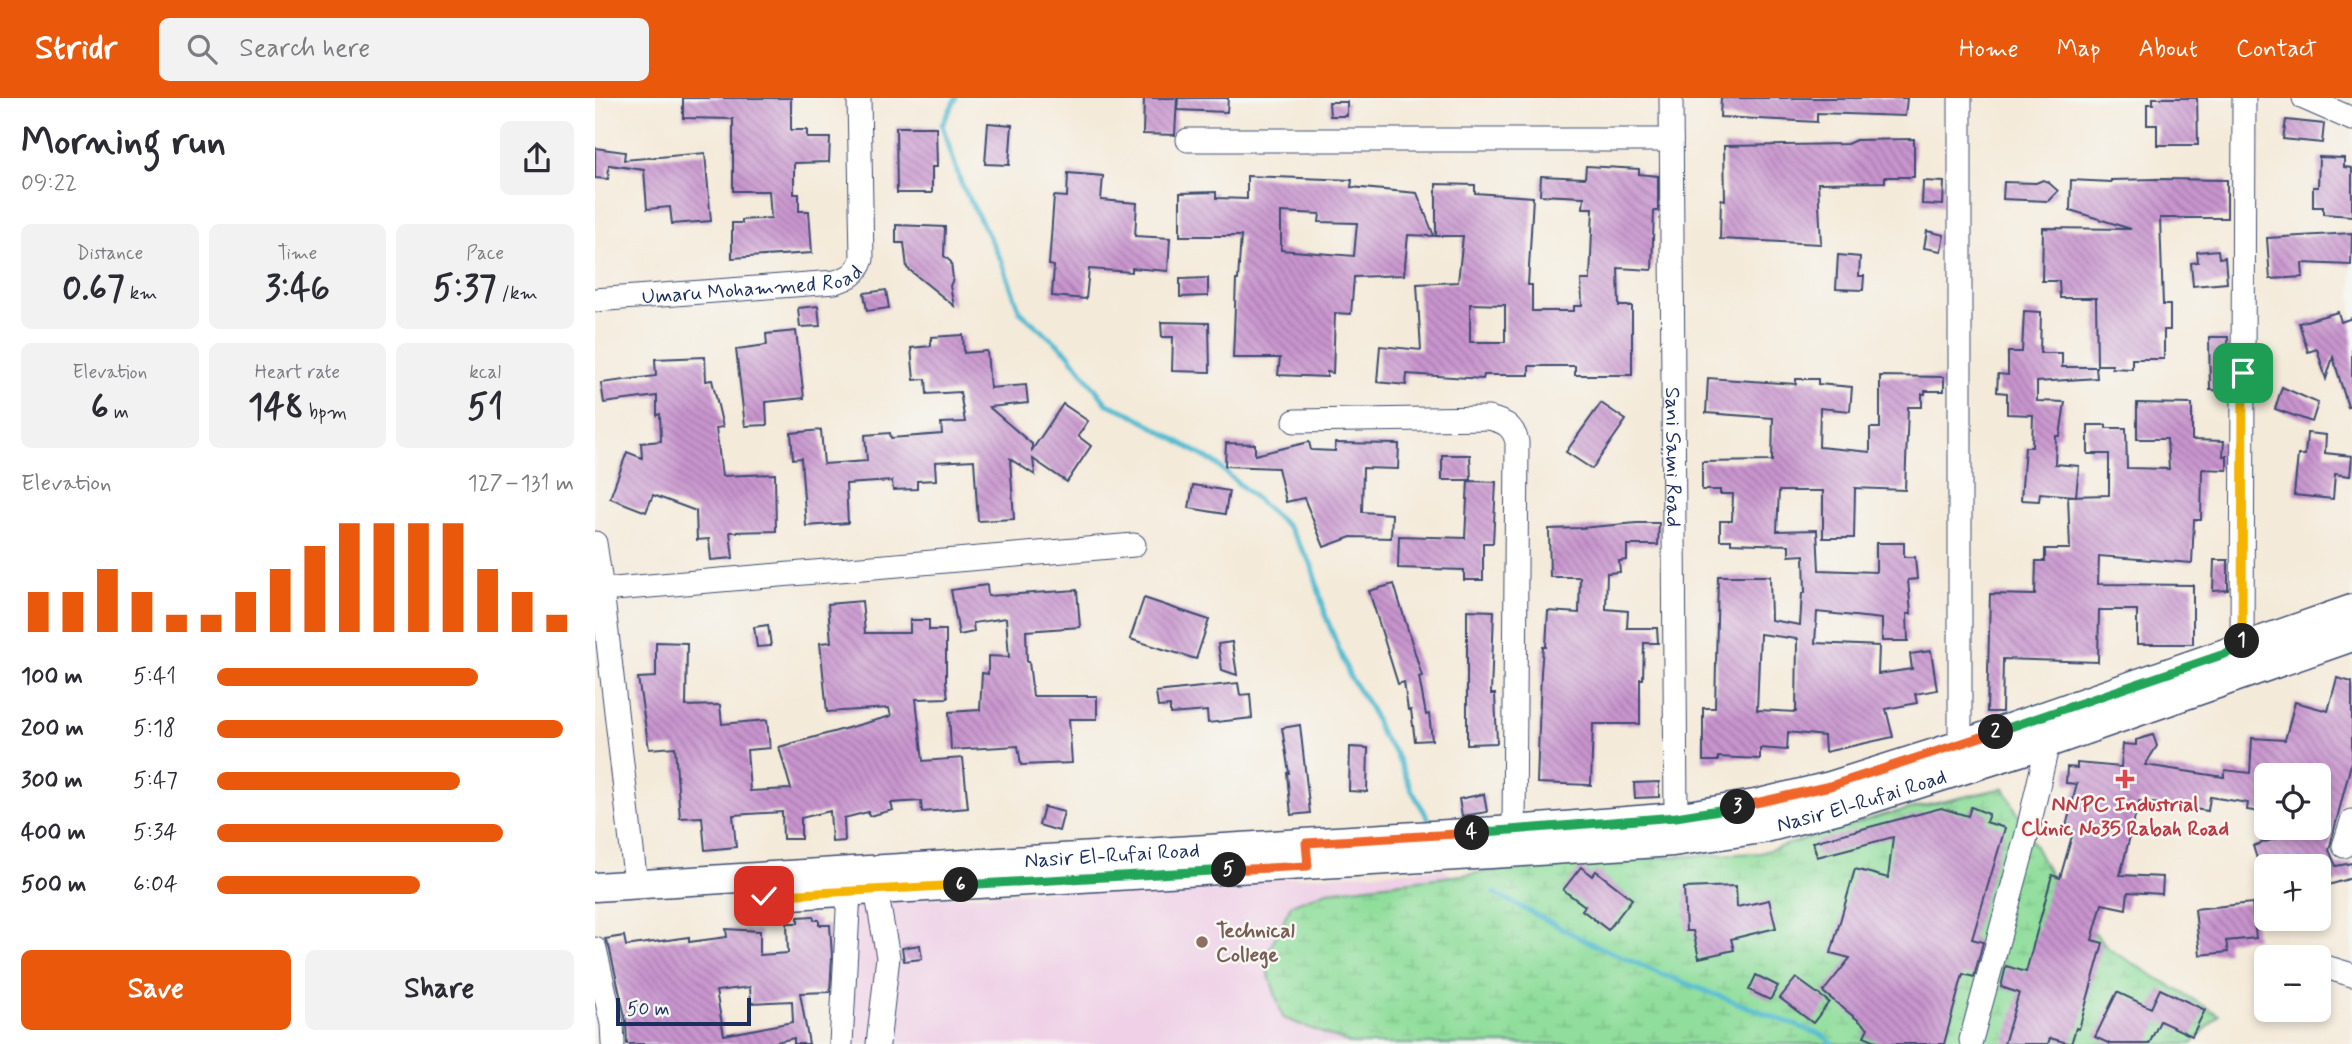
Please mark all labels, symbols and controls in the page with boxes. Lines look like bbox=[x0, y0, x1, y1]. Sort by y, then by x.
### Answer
search box bbox=[159, 18, 649, 81]
text: Stridr bbox=[35, 27, 117, 71]
icon: search bbox=[183, 30, 221, 68]
text: Search here bbox=[239, 32, 370, 66]
text: Home bbox=[1959, 34, 2019, 65]
text: Map bbox=[2057, 34, 2101, 65]
text: About bbox=[2139, 34, 2198, 65]
text: Contact bbox=[2236, 34, 2317, 65]
text: Morning run bbox=[21, 118, 226, 167]
button: share bbox=[500, 121, 574, 195]
text: 09:22 bbox=[21, 169, 77, 199]
text: Distance bbox=[76, 241, 143, 266]
text: Time bbox=[278, 241, 317, 266]
text: Pace bbox=[466, 241, 504, 266]
street label: Umaru Mohammed Road bbox=[641, 259, 870, 311]
text: 0.67 bbox=[62, 266, 125, 312]
text: 3:46 bbox=[265, 266, 330, 312]
text: 5:37 bbox=[433, 266, 496, 312]
text: km bbox=[125, 281, 157, 306]
text: /km bbox=[496, 281, 538, 306]
pin bbox=[2213, 343, 2273, 403]
icon: arrive bbox=[2224, 354, 2262, 392]
text: Elevation bbox=[72, 360, 147, 385]
text: Heart rate bbox=[255, 360, 340, 385]
text: kcal bbox=[469, 360, 501, 385]
text: 6 bbox=[91, 385, 109, 431]
text: 148 bbox=[248, 385, 304, 431]
text: 51 bbox=[467, 385, 503, 431]
street label: Sani Sami Road bbox=[1658, 387, 1687, 527]
text: m bbox=[109, 400, 129, 425]
text: bpm bbox=[304, 400, 347, 425]
text: Elevation bbox=[21, 469, 112, 499]
text: 127–131 m bbox=[468, 469, 574, 499]
pin: 1 bbox=[2225, 624, 2259, 658]
text: 1 bbox=[2237, 628, 2246, 653]
text: 100 m bbox=[21, 662, 83, 692]
text: 5:41 bbox=[133, 662, 176, 692]
text: 200 m bbox=[21, 714, 84, 744]
text: 5:18 bbox=[133, 714, 176, 744]
pin: 2 bbox=[1979, 714, 2013, 750]
text: 2 bbox=[1991, 719, 2000, 744]
street label: Nasir El-Rufai Road bbox=[1774, 763, 1950, 840]
map controls bbox=[2254, 763, 2331, 1022]
button: locate bbox=[2254, 763, 2331, 840]
text: 300 m bbox=[21, 766, 83, 796]
text: 5:47 bbox=[133, 766, 178, 796]
marker: NNPC Industrial Clinic No35 Rabah Road bbox=[2115, 769, 2135, 789]
pin: 3 bbox=[1721, 790, 1755, 824]
place label: NNPC Industrial Clinic No35 Rabah Road bbox=[2021, 791, 2229, 843]
text: 3 bbox=[1733, 794, 1742, 819]
pin: 4 bbox=[1455, 816, 1489, 850]
text: 400 m bbox=[21, 818, 86, 848]
text: 5:34 bbox=[133, 818, 177, 848]
text: 4 bbox=[1466, 820, 1477, 845]
street label: Nasir El-Rufai Road bbox=[1024, 837, 1201, 875]
pin: 5 bbox=[1211, 852, 1247, 888]
button: + bbox=[2254, 854, 2331, 931]
text: 5 bbox=[1223, 857, 1234, 882]
pin bbox=[734, 866, 794, 926]
pin: 6 bbox=[943, 868, 979, 902]
text: 500 m bbox=[21, 870, 86, 900]
text: 6:04 bbox=[133, 870, 178, 900]
text: 6 bbox=[956, 872, 965, 897]
icon: check bbox=[745, 877, 783, 915]
place label: Technical College bbox=[1216, 917, 1295, 969]
marker: Technical College bbox=[1194, 934, 1210, 950]
button: − bbox=[2254, 945, 2331, 1022]
button: Save bbox=[21, 950, 291, 1030]
button: Share bbox=[305, 950, 574, 1030]
scale bar bbox=[616, 995, 751, 1027]
text: 50 m bbox=[627, 997, 670, 1022]

